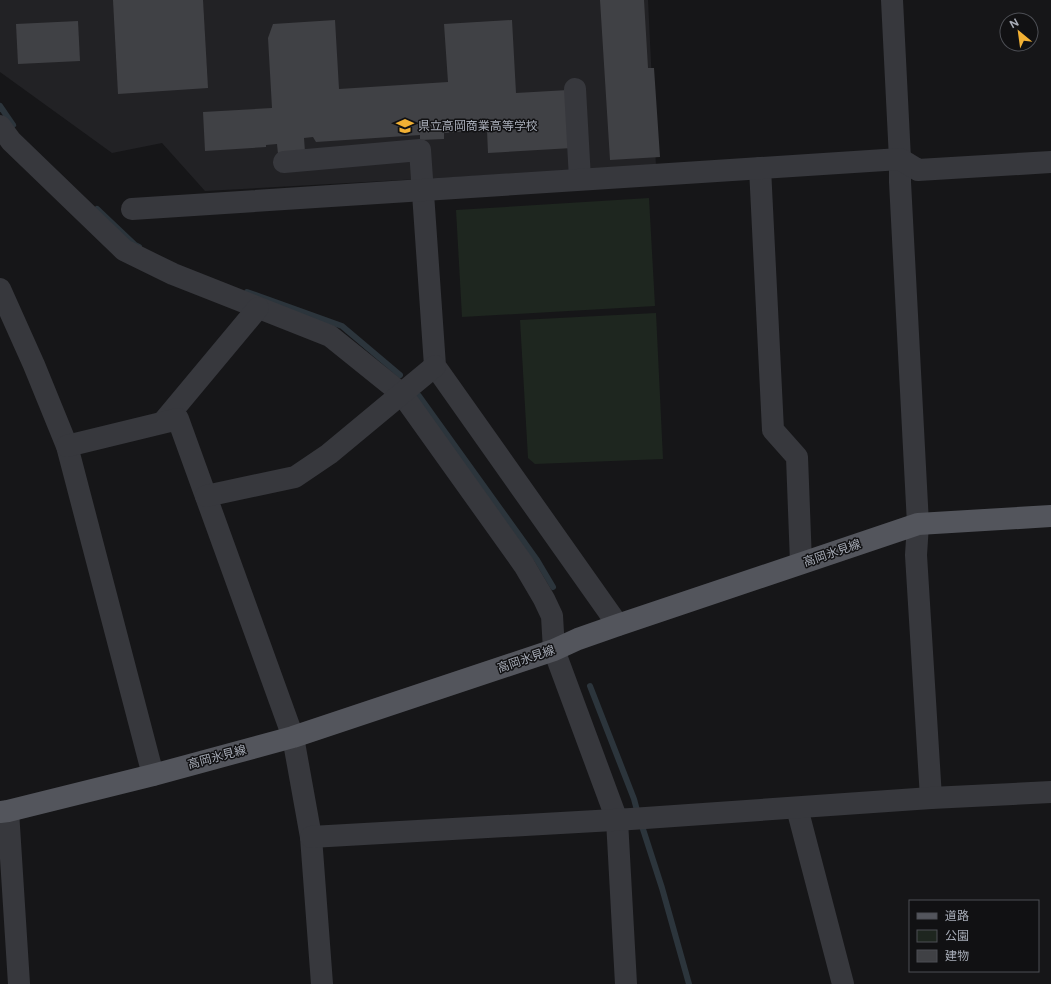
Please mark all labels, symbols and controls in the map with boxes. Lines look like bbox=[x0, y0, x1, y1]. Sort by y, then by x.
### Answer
north arrow bbox=[999, 12, 1039, 52]
text: N bbox=[1008, 16, 1021, 31]
school or university icon: 県立高岡商業高等学校 bbox=[395, 116, 415, 136]
place label: 県立高岡商業高等学校 bbox=[418, 119, 538, 133]
street label: 高岡氷見線 bbox=[801, 537, 863, 569]
street label: 高岡氷見線 bbox=[495, 643, 557, 675]
street label: 高岡氷見線 bbox=[186, 742, 248, 772]
legend bbox=[909, 900, 1039, 972]
text: 道路 bbox=[945, 909, 969, 923]
text: 公園 bbox=[945, 929, 969, 943]
text: 建物 bbox=[945, 949, 969, 963]

